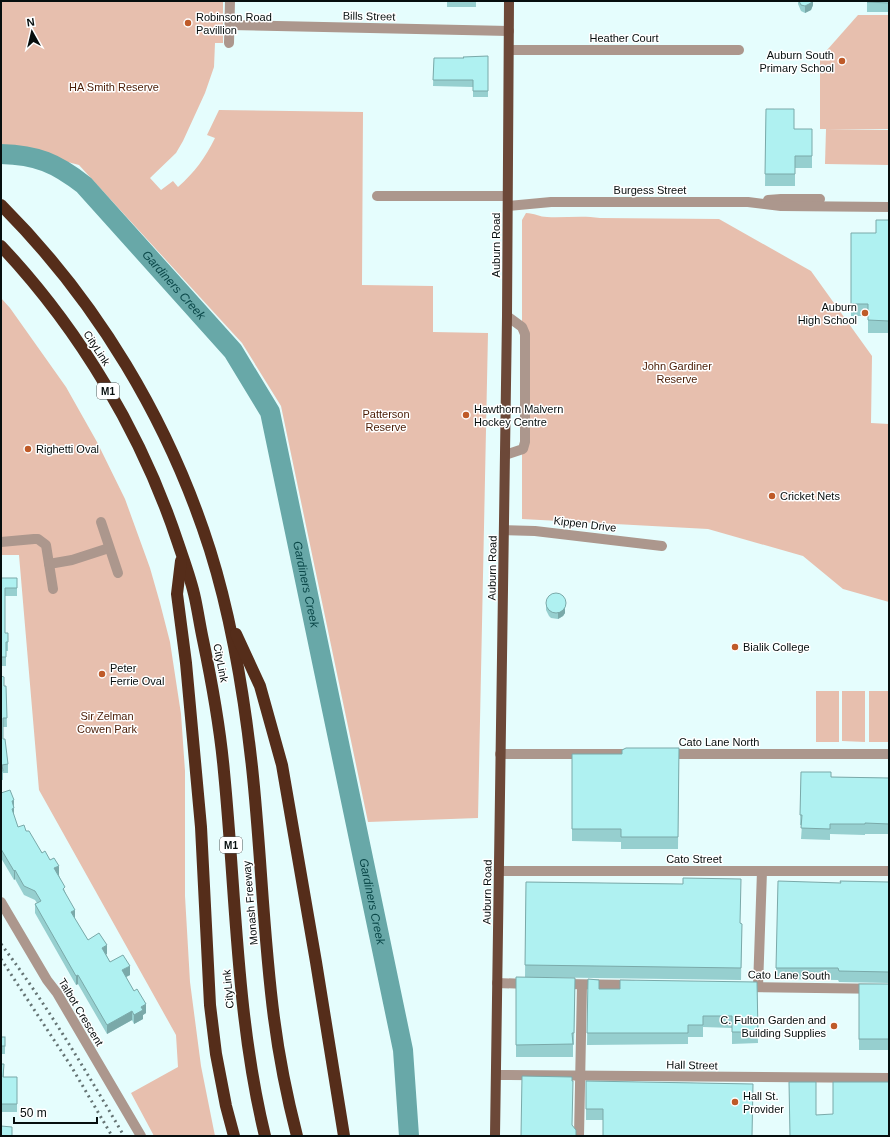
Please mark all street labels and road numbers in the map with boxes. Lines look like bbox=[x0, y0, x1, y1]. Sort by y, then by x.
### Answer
street label: Bills Street bbox=[343, 10, 395, 22]
street label: Heather Court bbox=[589, 32, 659, 44]
street label: Burgess Street bbox=[614, 184, 686, 196]
street label: Auburn Road bbox=[490, 213, 502, 277]
street label: CityLink bbox=[81, 328, 113, 368]
road number: M1 bbox=[97, 383, 119, 399]
street label: Kippen Drive bbox=[553, 514, 617, 534]
street label: Auburn Road bbox=[485, 535, 499, 601]
street label: CityLink bbox=[211, 643, 231, 684]
street label: Cato Lane North bbox=[679, 736, 759, 748]
road number: M1 bbox=[220, 837, 242, 853]
street label: Cato Street bbox=[666, 853, 722, 865]
street label: Auburn Road bbox=[480, 859, 494, 925]
street label: Monash Freeway bbox=[240, 860, 260, 946]
street label: CityLink bbox=[220, 968, 236, 1009]
street label: Cato Lane South bbox=[748, 968, 830, 982]
street label: Talbot Crescent bbox=[56, 976, 106, 1048]
street label: Hall Street bbox=[666, 1059, 718, 1071]

